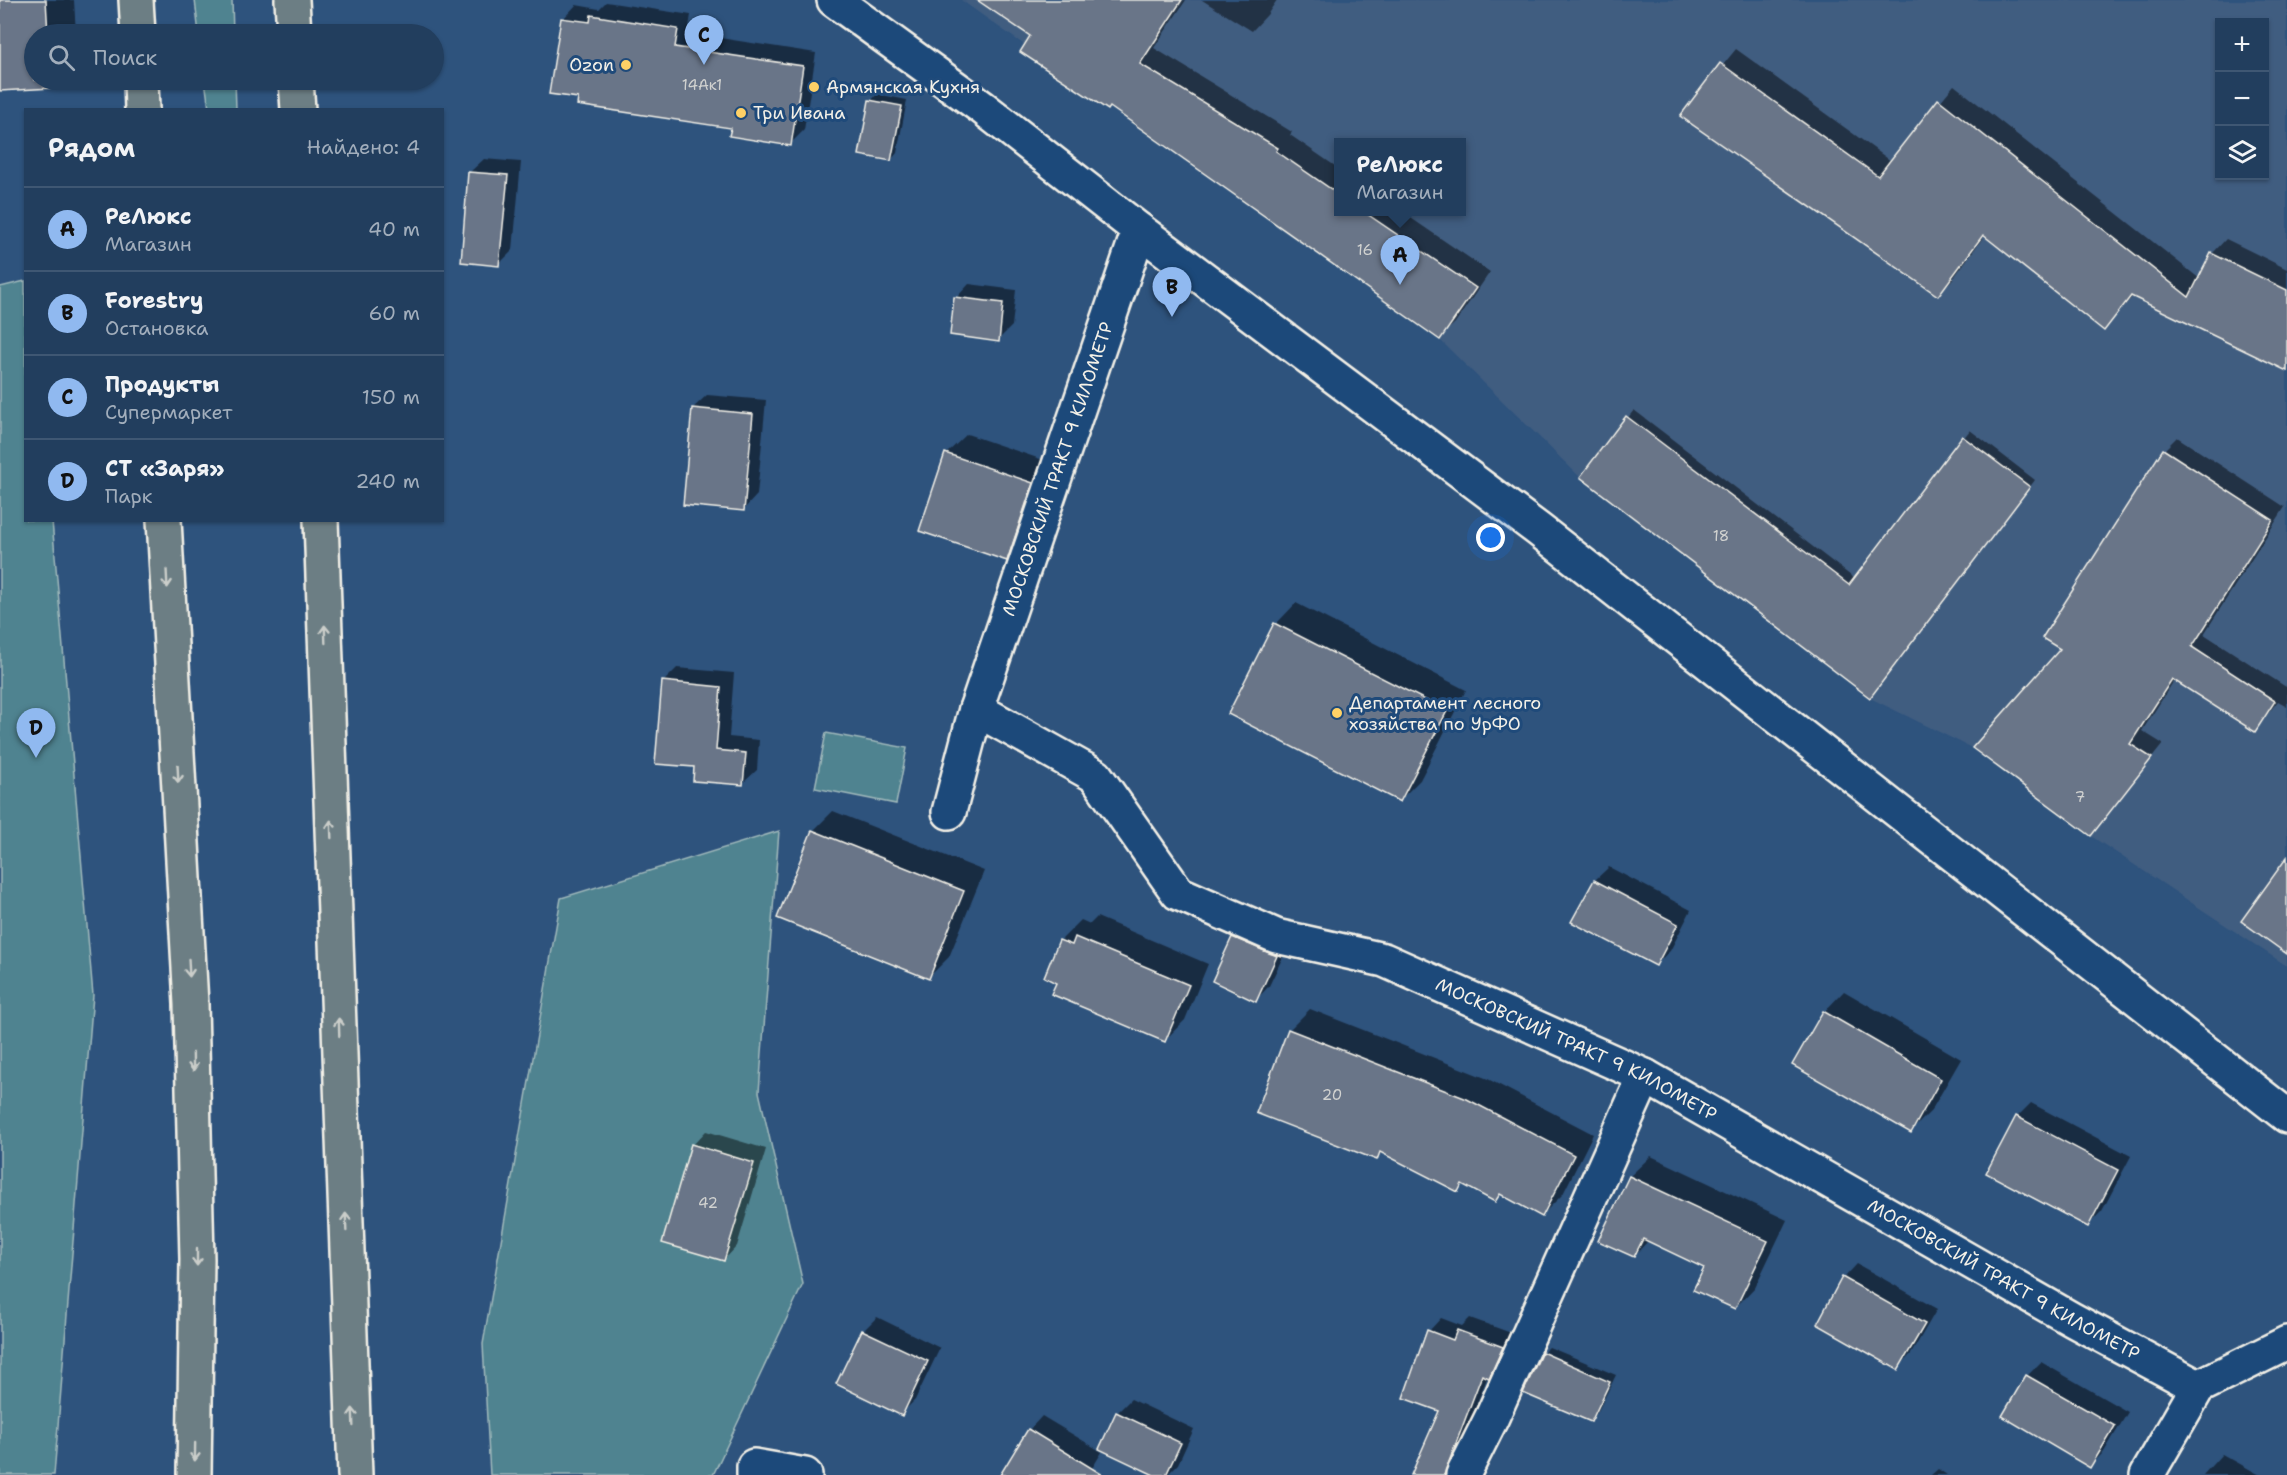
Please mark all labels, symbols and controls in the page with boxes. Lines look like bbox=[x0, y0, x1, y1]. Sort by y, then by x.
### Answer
pin: C bbox=[684, 16, 724, 65]
map controls bbox=[2215, 18, 2269, 180]
button: + bbox=[2215, 18, 2269, 72]
search box bbox=[24, 24, 444, 90]
icon: search bbox=[45, 41, 78, 74]
text: Поиск bbox=[93, 43, 157, 72]
place label: Ozon bbox=[569, 53, 614, 77]
marker: Ozon bbox=[619, 58, 633, 72]
button: − bbox=[2215, 72, 2269, 126]
house number: 14Ак1 bbox=[682, 75, 722, 95]
place label: Армянская Кухня bbox=[826, 75, 980, 99]
marker: Армянская Кухня bbox=[807, 80, 821, 94]
place label: Три Ивана bbox=[753, 101, 845, 125]
marker: Три Ивана bbox=[734, 106, 748, 120]
button: layers bbox=[2215, 126, 2269, 180]
text: Рядом bbox=[48, 130, 135, 165]
text: Найдено: 4 bbox=[307, 134, 420, 160]
popup bbox=[1334, 138, 1466, 216]
text: РеЛюкс bbox=[1357, 150, 1443, 179]
text: Магазин bbox=[1357, 179, 1443, 205]
text: РеЛюкс bbox=[105, 202, 192, 231]
text: A bbox=[60, 216, 75, 242]
text: 40 m bbox=[368, 216, 420, 242]
text: Магазин bbox=[105, 231, 192, 257]
pin: A bbox=[1380, 236, 1420, 285]
house number: 16 bbox=[1357, 240, 1373, 260]
pin: B bbox=[1152, 268, 1192, 317]
text: Forestry bbox=[105, 286, 203, 315]
text: B bbox=[61, 300, 74, 326]
text: 60 m bbox=[368, 300, 420, 326]
text: Остановка bbox=[105, 315, 209, 341]
street label: МОСКОВСКИЙ ТРАКТ 9 КИЛОМЕТР bbox=[997, 319, 1119, 619]
text: Продукты bbox=[105, 370, 219, 399]
text: C bbox=[61, 384, 74, 410]
text: 150 m bbox=[362, 384, 420, 410]
text: Супермаркет bbox=[105, 399, 232, 425]
text: СТ «Заря» bbox=[105, 454, 225, 483]
text: D bbox=[60, 468, 75, 494]
text: 240 m bbox=[355, 468, 420, 494]
text: Парк bbox=[105, 483, 152, 509]
your location bbox=[1476, 523, 1505, 552]
house number: 18 bbox=[1713, 526, 1729, 546]
one-way arrow bbox=[161, 568, 172, 588]
one-way arrow bbox=[319, 625, 331, 645]
place label: Департамент лесного хозяйства по УрФО bbox=[1349, 691, 1541, 736]
marker: Департамент лесного хозяйства по УрФО bbox=[1330, 706, 1344, 720]
pin: D bbox=[16, 708, 56, 758]
one-way arrow bbox=[173, 763, 184, 783]
house number: 7 bbox=[2075, 787, 2085, 807]
one-way arrow bbox=[326, 820, 337, 840]
one-way arrow bbox=[184, 958, 195, 978]
street label: МОСКОВСКИЙ ТРАКТ 9 КИЛОМЕТР bbox=[1432, 972, 1721, 1126]
one-way arrow bbox=[333, 1017, 344, 1037]
one-way arrow bbox=[187, 1052, 198, 1072]
house number: 20 bbox=[1322, 1085, 1342, 1105]
house number: 42 bbox=[698, 1193, 718, 1213]
street label: МОСКОВСКИЙ ТРАКТ 9 КИЛОМЕТР bbox=[1863, 1193, 2144, 1366]
one-way arrow bbox=[340, 1212, 352, 1232]
one-way arrow bbox=[191, 1246, 203, 1266]
one-way arrow bbox=[348, 1407, 359, 1427]
one-way arrow bbox=[189, 1441, 201, 1461]

